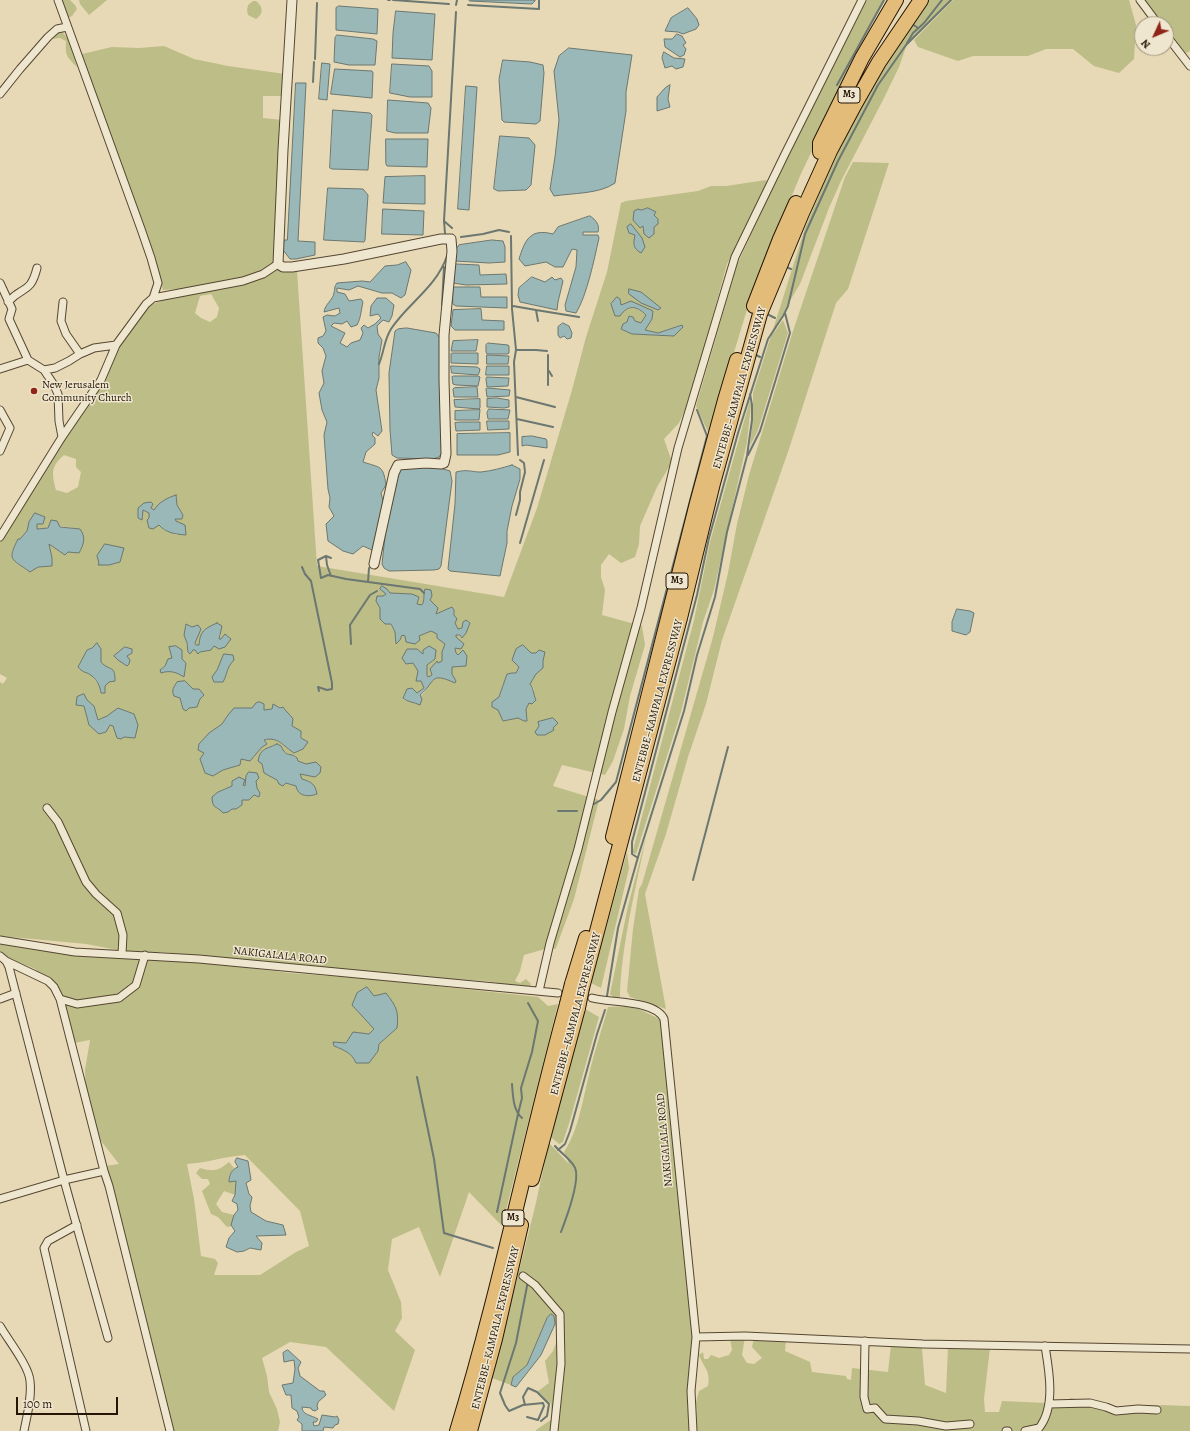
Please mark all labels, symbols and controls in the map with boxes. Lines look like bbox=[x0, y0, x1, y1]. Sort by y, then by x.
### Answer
north arrow bbox=[1134, 16, 1174, 56]
text: N bbox=[1138, 36, 1154, 52]
road number: M3 bbox=[838, 87, 860, 103]
street label: ENTEBBE–KAMPALA EXPRESSWAY bbox=[711, 306, 769, 470]
place label: New Jerusalem Community Church bbox=[42, 378, 132, 404]
marker: New Jerusalem Community Church bbox=[29, 386, 39, 396]
road number: M3 bbox=[666, 573, 688, 589]
street label: ENTEBBE–KAMPALA EXPRESSWAY bbox=[630, 618, 686, 784]
street label: ENTEBBE–KAMPALA EXPRESSWAY bbox=[548, 931, 604, 1097]
street label: NAKIGALALA ROAD bbox=[233, 945, 327, 967]
street label: NAKIGALALA ROAD bbox=[654, 1093, 676, 1187]
road number: M3 bbox=[502, 1210, 524, 1226]
street label: ENTEBBE–KAMPALA EXPRESSWAY bbox=[469, 1245, 523, 1411]
scale bar bbox=[18, 1389, 120, 1415]
text: 100 m bbox=[23, 1396, 52, 1412]

